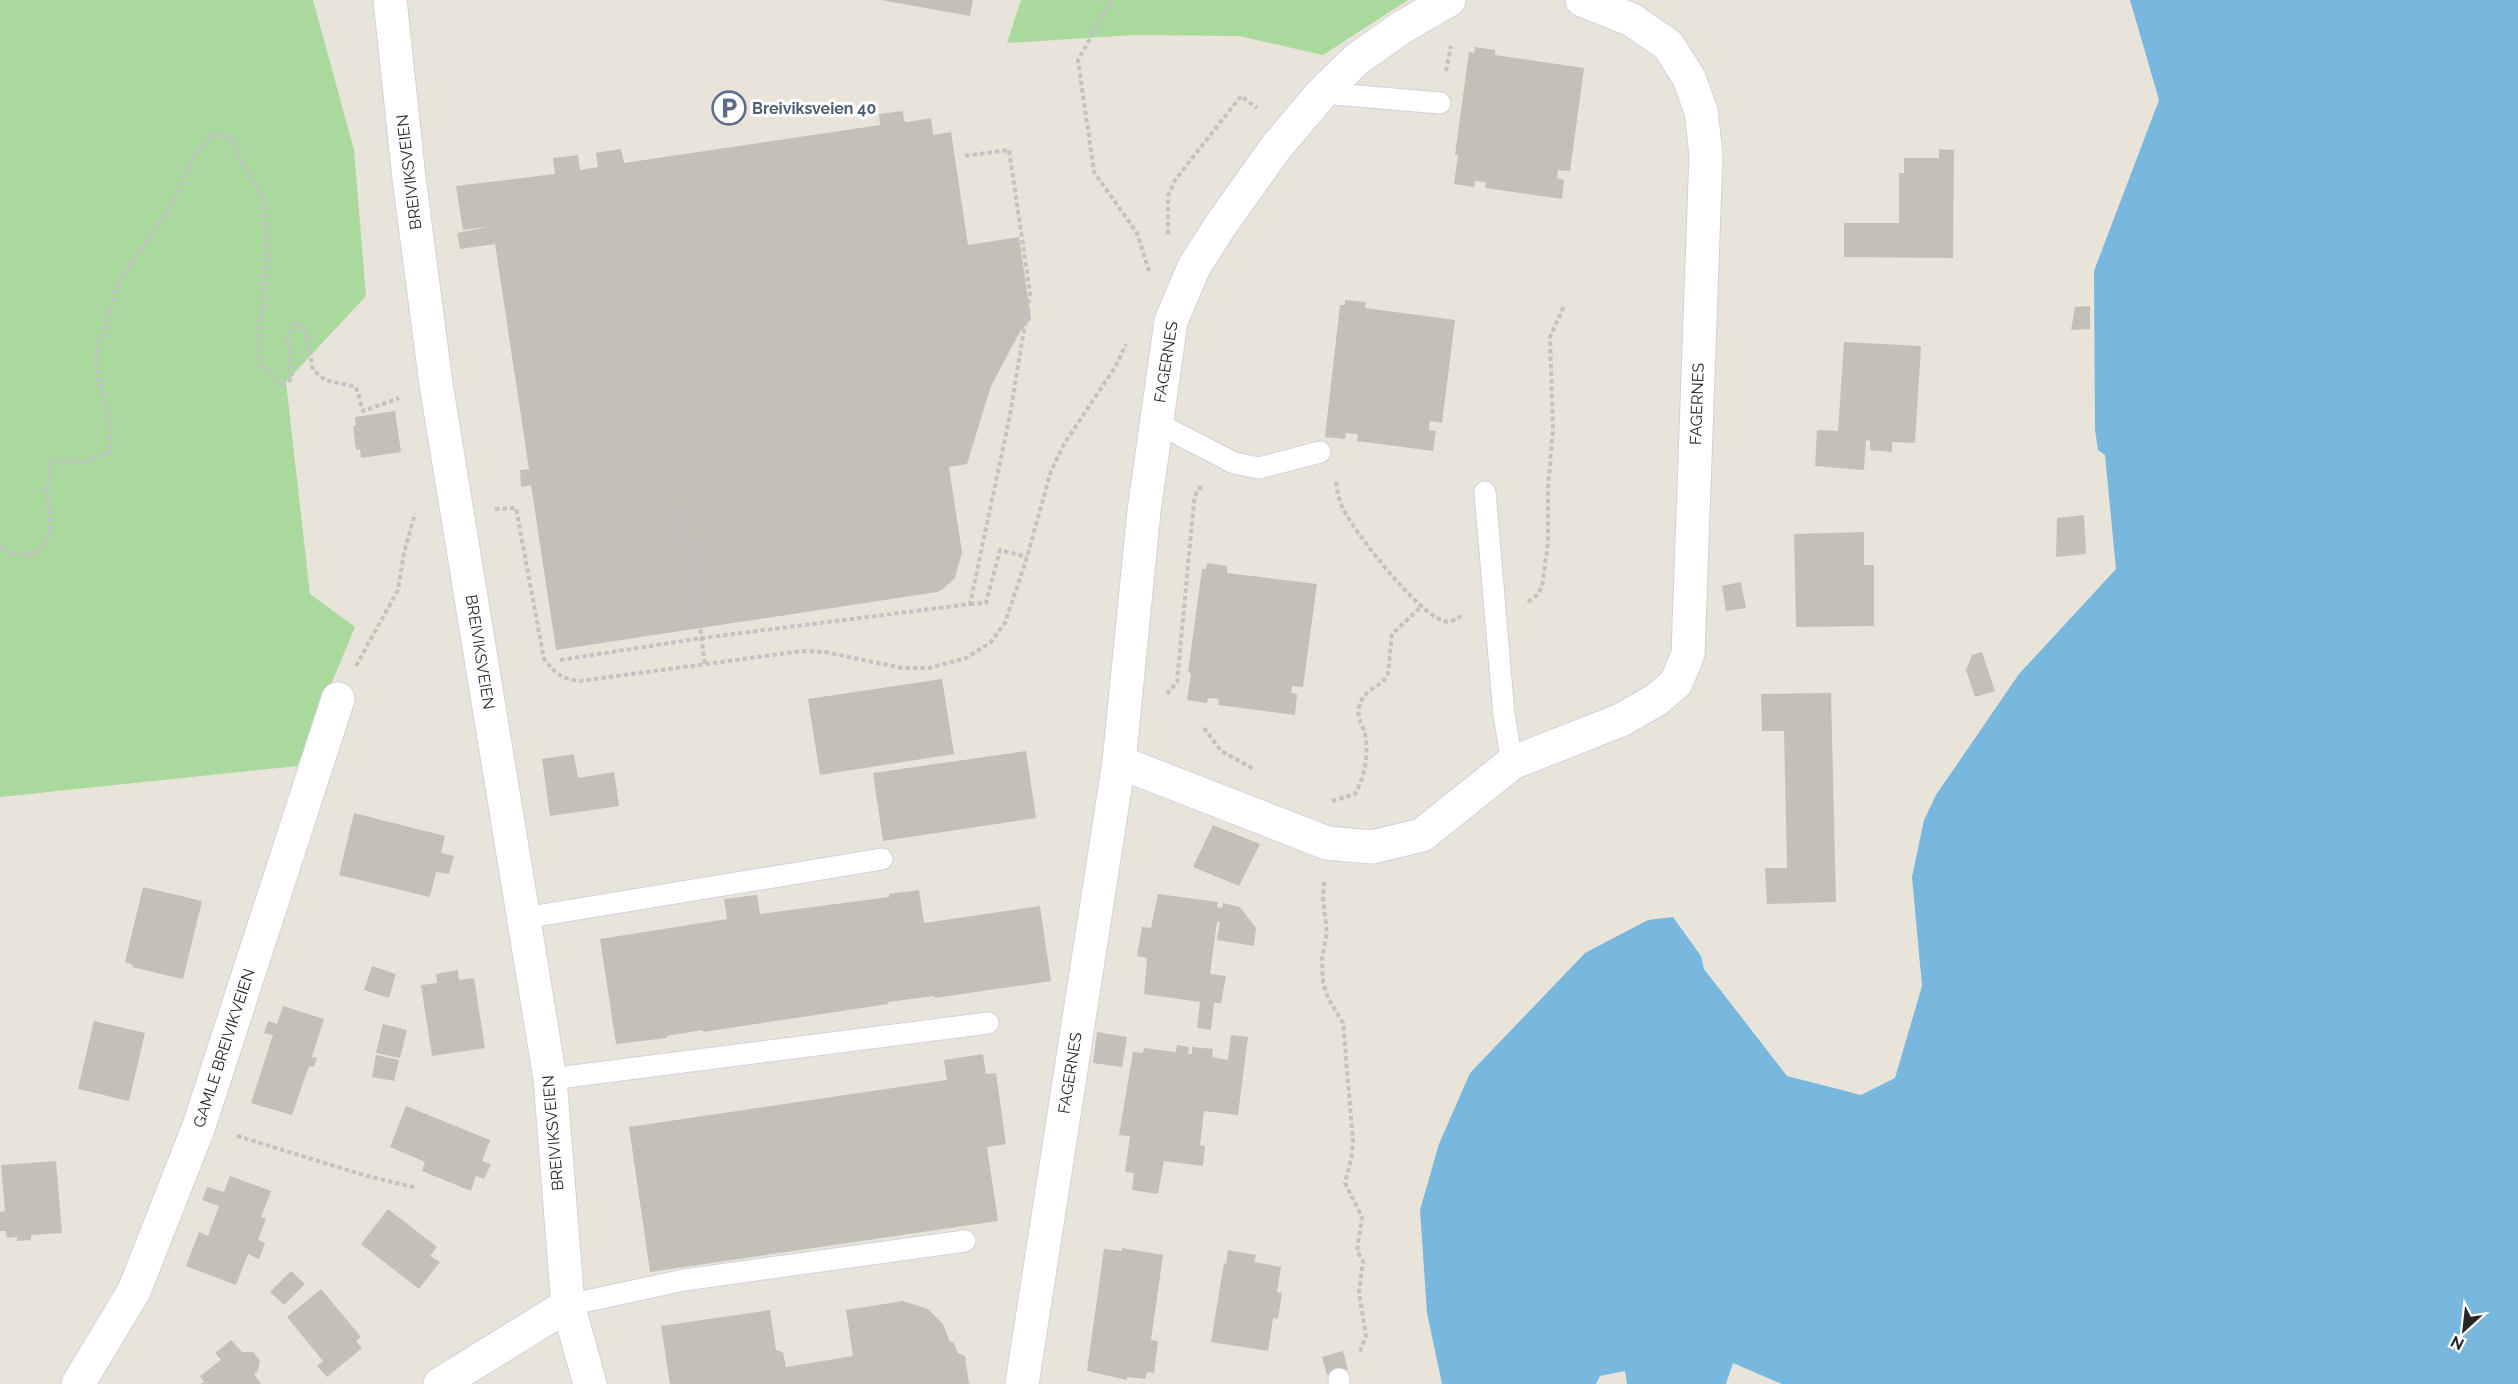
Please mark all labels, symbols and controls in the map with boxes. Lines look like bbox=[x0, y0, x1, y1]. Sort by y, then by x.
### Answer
parking icon: Breiviksveien 40 bbox=[711, 90, 747, 126]
place label: Breiviksveien 40 bbox=[752, 99, 876, 118]
street label: BREIVIKSVEIEN bbox=[392, 113, 426, 231]
street label: FAGERNES bbox=[1150, 320, 1182, 404]
street label: FAGERNES bbox=[1686, 362, 1708, 445]
street label: BREIVIKSVEIEN bbox=[462, 593, 498, 711]
street label: GAMLE BREIVIKVEIEN bbox=[189, 966, 259, 1130]
street label: FAGERNES bbox=[1054, 1031, 1086, 1115]
street label: BREIVIKSVEIEN bbox=[538, 1074, 568, 1192]
north arrow bbox=[2434, 1300, 2494, 1360]
text: N bbox=[2448, 1332, 2467, 1354]

